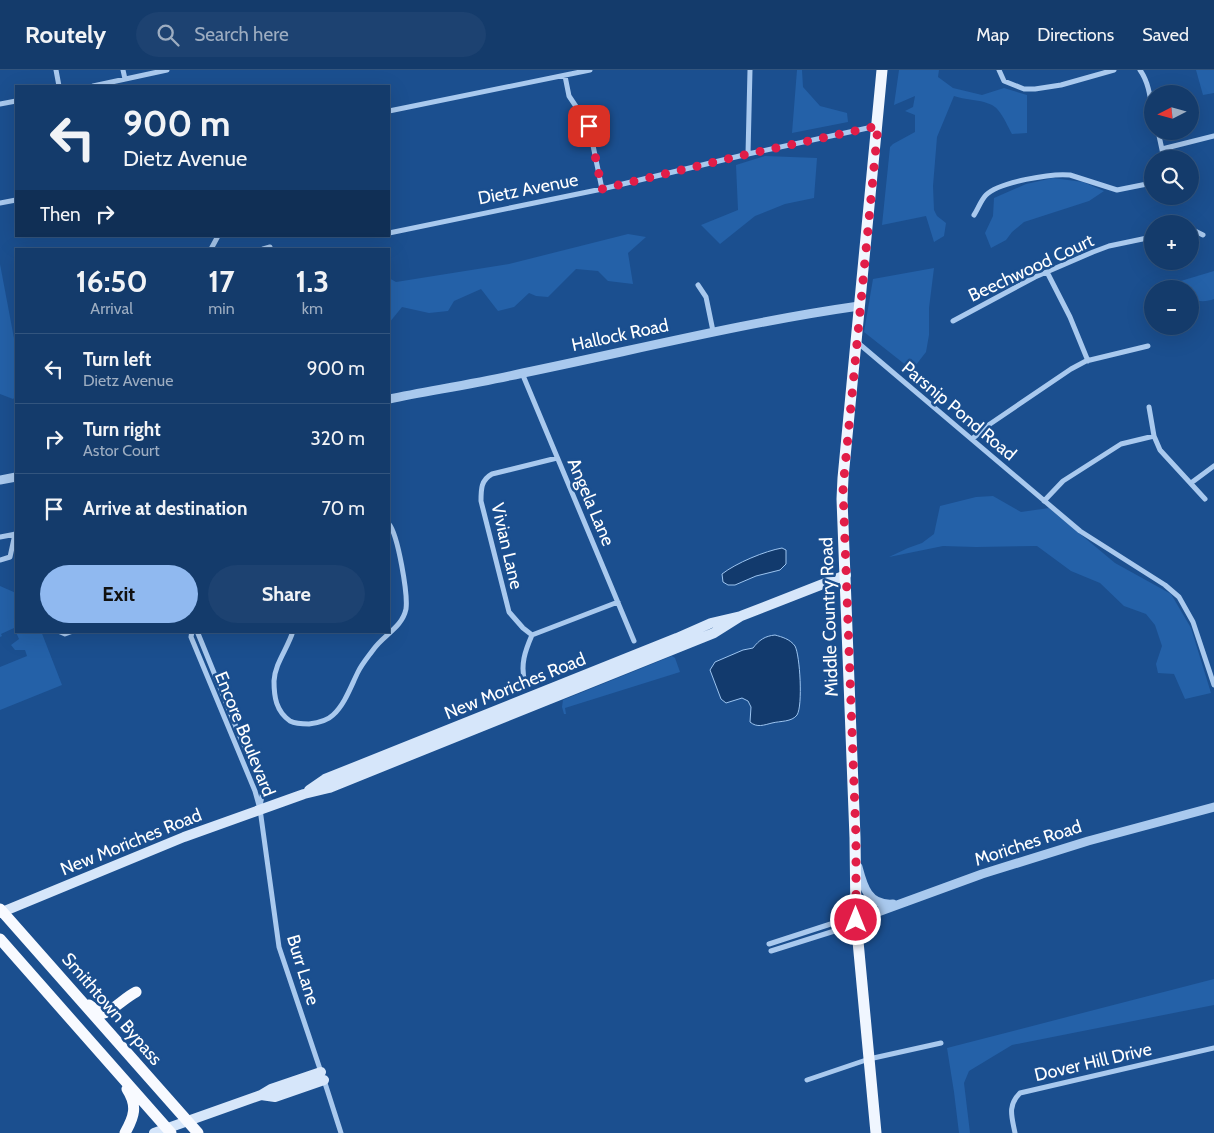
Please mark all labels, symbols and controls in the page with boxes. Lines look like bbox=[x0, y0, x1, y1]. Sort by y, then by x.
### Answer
search box bbox=[136, 12, 486, 57]
text: Routely bbox=[25, 20, 106, 49]
icon: search bbox=[154, 21, 182, 49]
text: Search here bbox=[194, 23, 289, 46]
text: Map bbox=[976, 24, 1009, 46]
text: Directions bbox=[1037, 24, 1114, 46]
text: Saved bbox=[1142, 24, 1189, 46]
north arrow bbox=[1144, 85, 1199, 140]
map controls bbox=[1144, 85, 1199, 335]
text: 900 m bbox=[123, 102, 230, 145]
icon: left bbox=[40, 105, 105, 170]
pin bbox=[568, 105, 610, 147]
icon: arrive bbox=[575, 112, 603, 140]
text: Dietz Avenue bbox=[123, 145, 247, 172]
button: search bbox=[1144, 150, 1199, 205]
street label: Dietz Avenue bbox=[476, 169, 580, 209]
icon: right bbox=[91, 200, 119, 228]
text: Then bbox=[40, 203, 81, 226]
button: + bbox=[1144, 215, 1199, 270]
street label: Beechwood Court bbox=[965, 229, 1097, 307]
text: 16:50 bbox=[76, 263, 148, 300]
text: 17 bbox=[208, 263, 235, 300]
text: 1.3 bbox=[295, 263, 329, 300]
button: − bbox=[1144, 280, 1199, 335]
text: Arrival bbox=[90, 299, 133, 318]
text: min bbox=[208, 299, 235, 318]
text: km bbox=[302, 299, 323, 318]
street label: Hallock Road bbox=[569, 314, 671, 356]
text: Turn left bbox=[83, 348, 151, 371]
icon: left bbox=[40, 355, 68, 383]
text: 900 m bbox=[307, 357, 365, 380]
street label: Parsnip Pond Road bbox=[897, 357, 1021, 465]
text: Dietz Avenue bbox=[83, 371, 173, 390]
text: Turn right bbox=[83, 418, 161, 441]
icon: right bbox=[40, 425, 68, 453]
text: 320 m bbox=[311, 427, 365, 450]
text: Astor Court bbox=[83, 441, 160, 460]
street label: Angela Lane bbox=[563, 455, 619, 549]
icon: arrive bbox=[40, 495, 68, 523]
text: Arrive at destination bbox=[83, 497, 247, 520]
text: 70 m bbox=[321, 497, 365, 520]
street label: Vivian Lane bbox=[486, 501, 528, 591]
street label: Middle Country Road bbox=[815, 537, 843, 697]
button: Exit bbox=[40, 565, 198, 623]
button: Share bbox=[208, 565, 365, 623]
street label: New Moriches Road bbox=[441, 648, 589, 724]
street label: Encore Boulevard bbox=[210, 668, 280, 800]
street label: New Moriches Road bbox=[57, 804, 205, 880]
street label: Moriches Road bbox=[972, 815, 1084, 871]
position arrow bbox=[829, 893, 881, 945]
street label: Burr Lane bbox=[282, 932, 324, 1008]
street label: Smithtown Bypass bbox=[57, 948, 167, 1070]
street label: Dover Hill Drive bbox=[1032, 1038, 1154, 1086]

